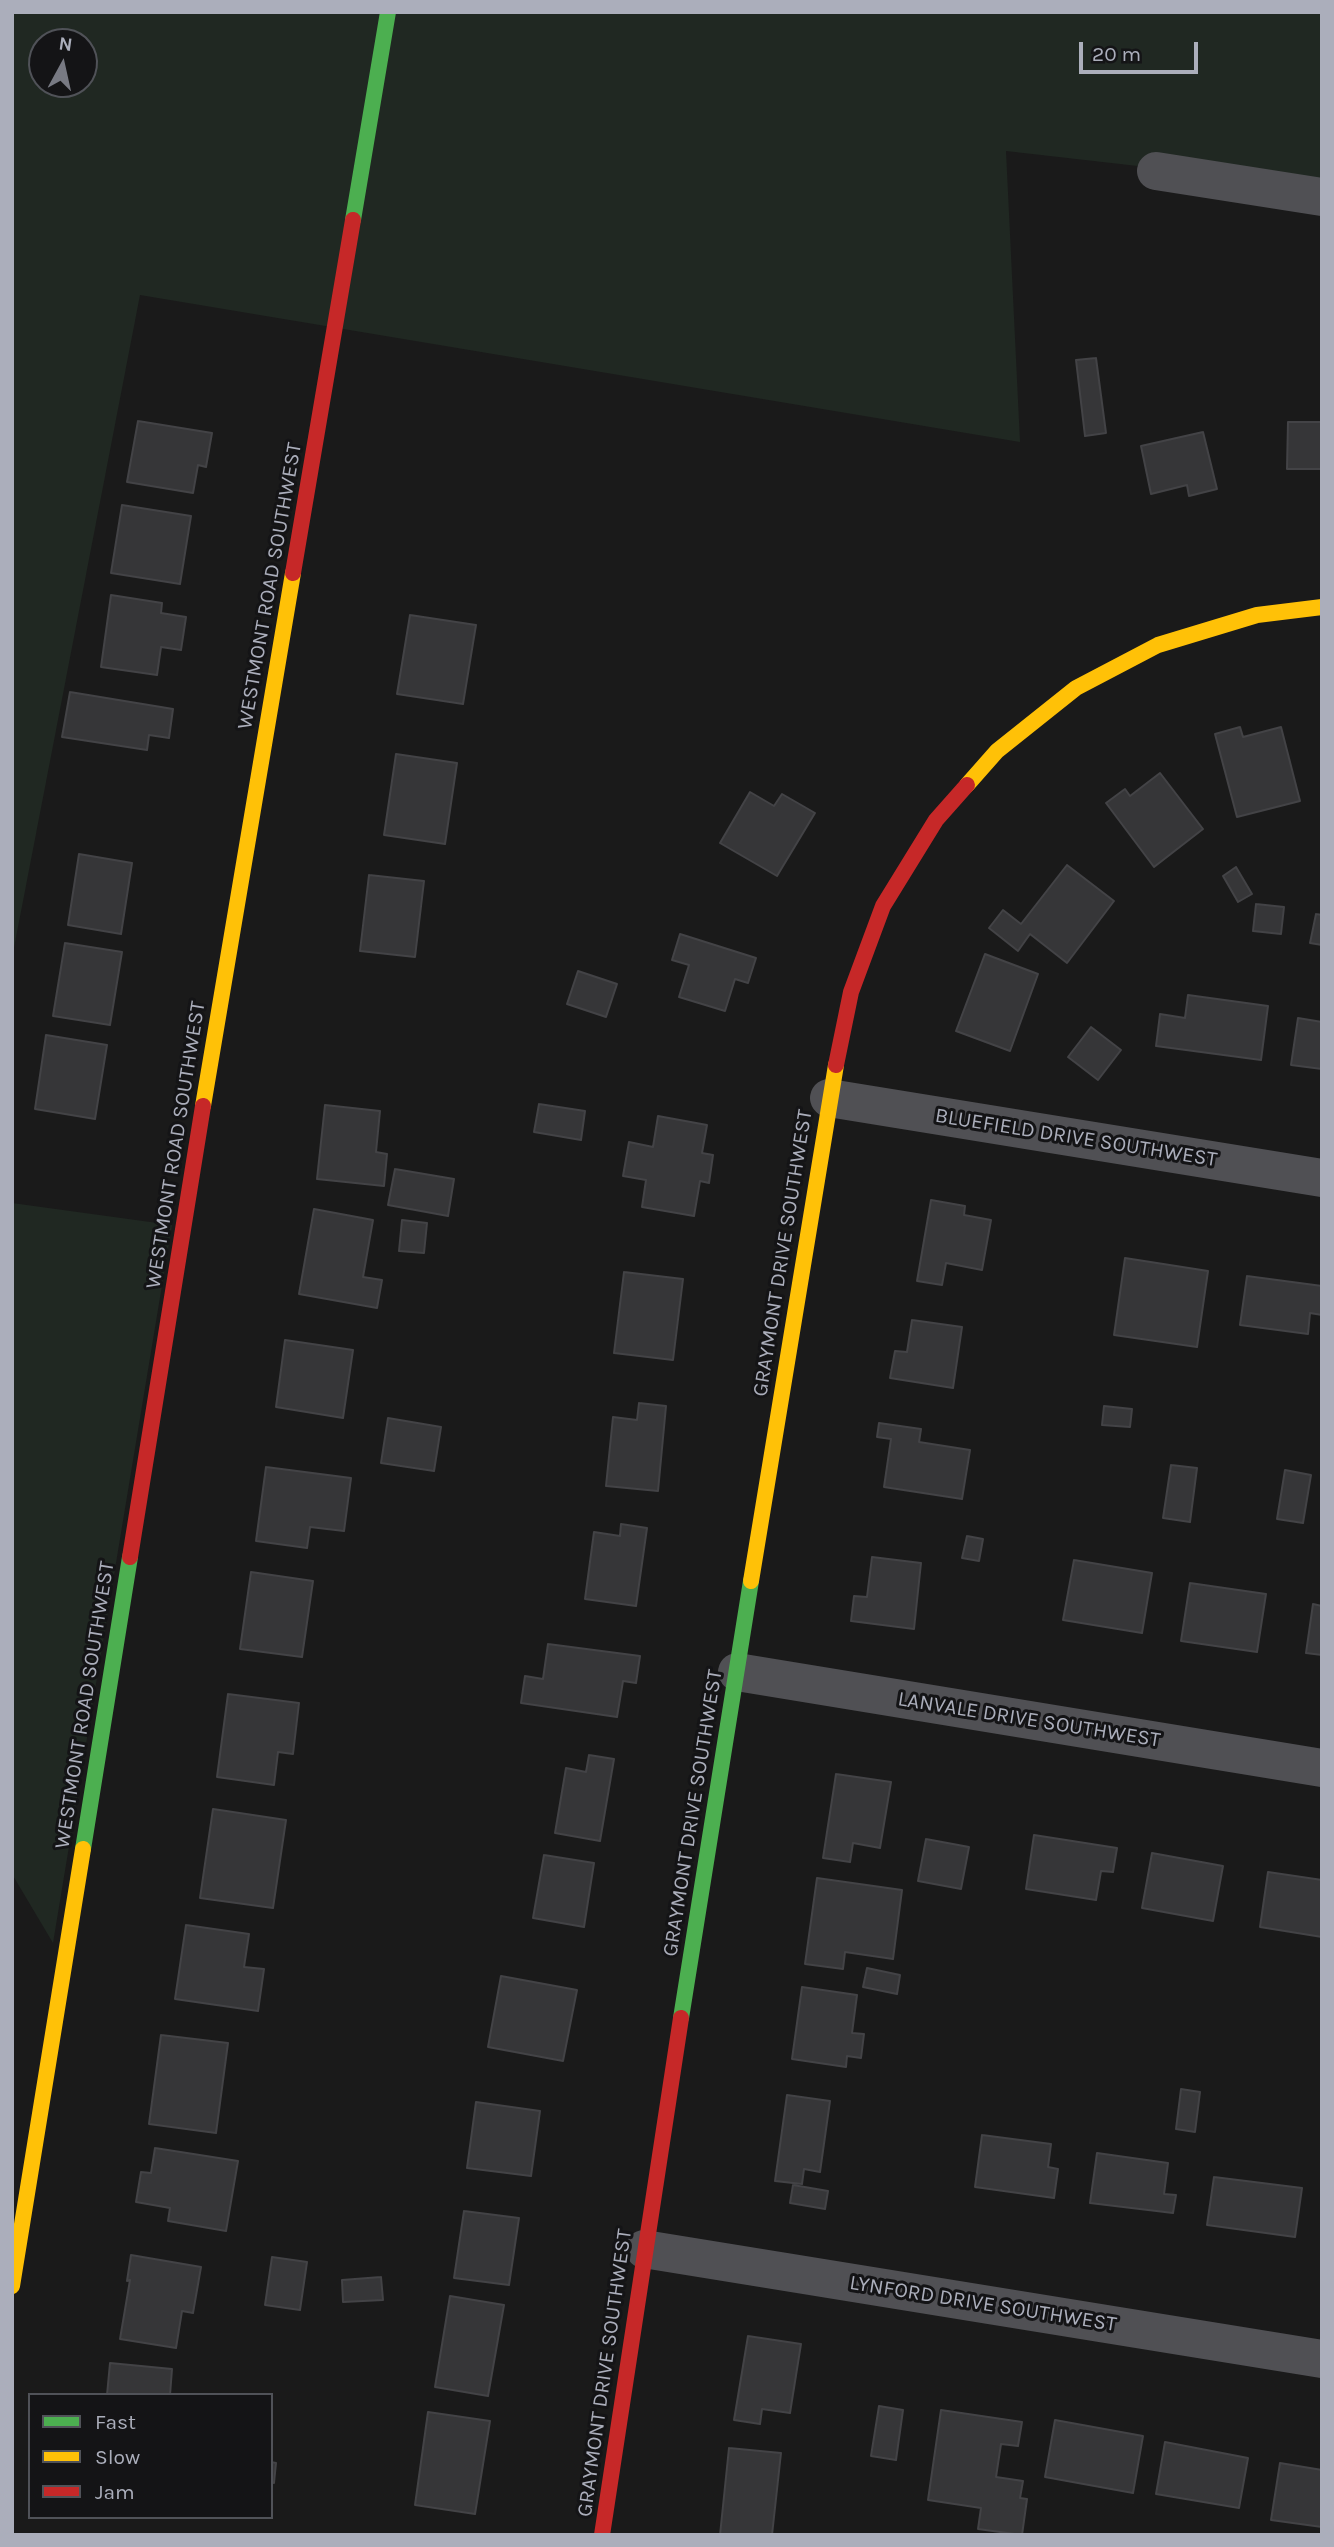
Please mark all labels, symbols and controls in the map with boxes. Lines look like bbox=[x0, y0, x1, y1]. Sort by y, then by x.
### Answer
north arrow bbox=[28, 28, 98, 98]
scale bar bbox=[1082, 28, 1201, 72]
text: N bbox=[57, 32, 74, 56]
text: 20 m bbox=[1092, 42, 1141, 66]
street label: WESTMONT ROAD SOUTHWEST bbox=[232, 441, 308, 731]
street label: WESTMONT ROAD SOUTHWEST bbox=[141, 1000, 211, 1290]
street label: BLUEFIELD DRIVE SOUTHWEST bbox=[933, 1103, 1219, 1173]
street label: GRAYMONT DRIVE SOUTHWEST bbox=[748, 1108, 818, 1398]
street label: WESTMONT ROAD SOUTHWEST bbox=[50, 1560, 120, 1850]
street label: GRAYMONT DRIVE SOUTHWEST bbox=[658, 1668, 728, 1958]
street label: LANVALE DRIVE SOUTHWEST bbox=[896, 1687, 1162, 1753]
street label: GRAYMONT DRIVE SOUTHWEST bbox=[572, 2228, 638, 2518]
street label: LYNFORD DRIVE SOUTHWEST bbox=[848, 2270, 1118, 2338]
legend bbox=[28, 2393, 273, 2519]
text: Fast bbox=[95, 2410, 136, 2434]
text: Slow bbox=[95, 2445, 140, 2469]
text: Jam bbox=[95, 2480, 135, 2504]

